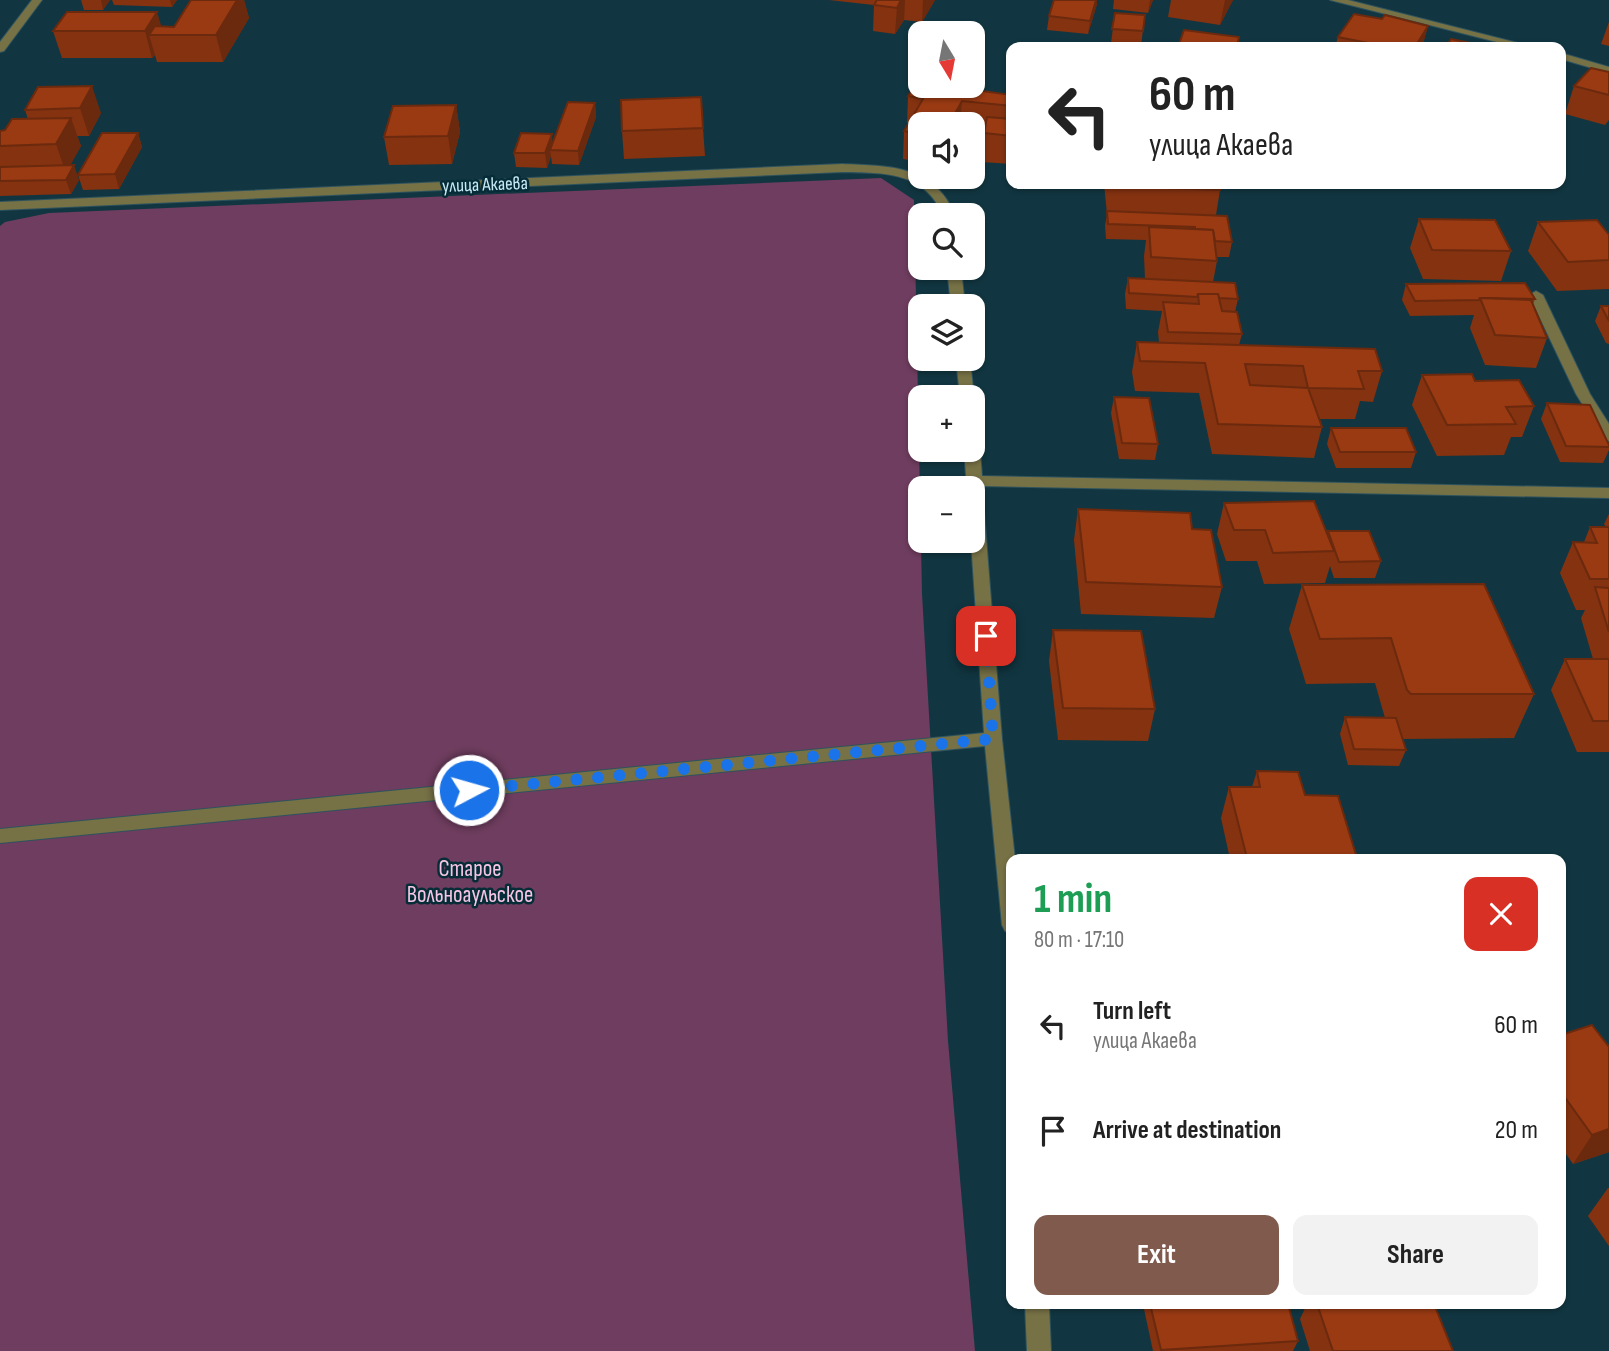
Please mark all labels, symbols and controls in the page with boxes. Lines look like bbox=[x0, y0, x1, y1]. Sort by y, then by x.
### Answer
north arrow bbox=[908, 21, 985, 98]
map controls bbox=[908, 21, 985, 553]
text: 60 m bbox=[1149, 66, 1236, 125]
icon: left bbox=[1034, 70, 1125, 161]
button: sound bbox=[908, 112, 985, 189]
text: улица Акаева bbox=[1149, 126, 1293, 165]
street label: улица Акаева bbox=[442, 172, 528, 198]
button: search bbox=[908, 203, 985, 280]
button: layers bbox=[908, 294, 985, 371]
button: + bbox=[908, 385, 985, 462]
button: − bbox=[908, 476, 985, 553]
pin bbox=[956, 606, 1016, 666]
icon: arrive bbox=[967, 617, 1005, 655]
position arrow bbox=[432, 753, 506, 827]
park label: Старое Вольноаульское bbox=[407, 855, 533, 909]
text: 1 min bbox=[1034, 874, 1112, 925]
button: close bbox=[1464, 877, 1538, 951]
text: 80 m · 17:10 bbox=[1034, 926, 1124, 954]
text: Turn left bbox=[1093, 996, 1171, 1027]
icon: left bbox=[1034, 1007, 1072, 1045]
text: 60 m bbox=[1494, 1010, 1538, 1041]
text: улица Акаева bbox=[1093, 1027, 1197, 1055]
icon: arrive bbox=[1034, 1112, 1072, 1150]
text: Arrive at destination bbox=[1093, 1115, 1281, 1146]
text: 20 m bbox=[1495, 1115, 1538, 1146]
button: Exit bbox=[1034, 1215, 1279, 1295]
button: Share bbox=[1293, 1215, 1538, 1295]

